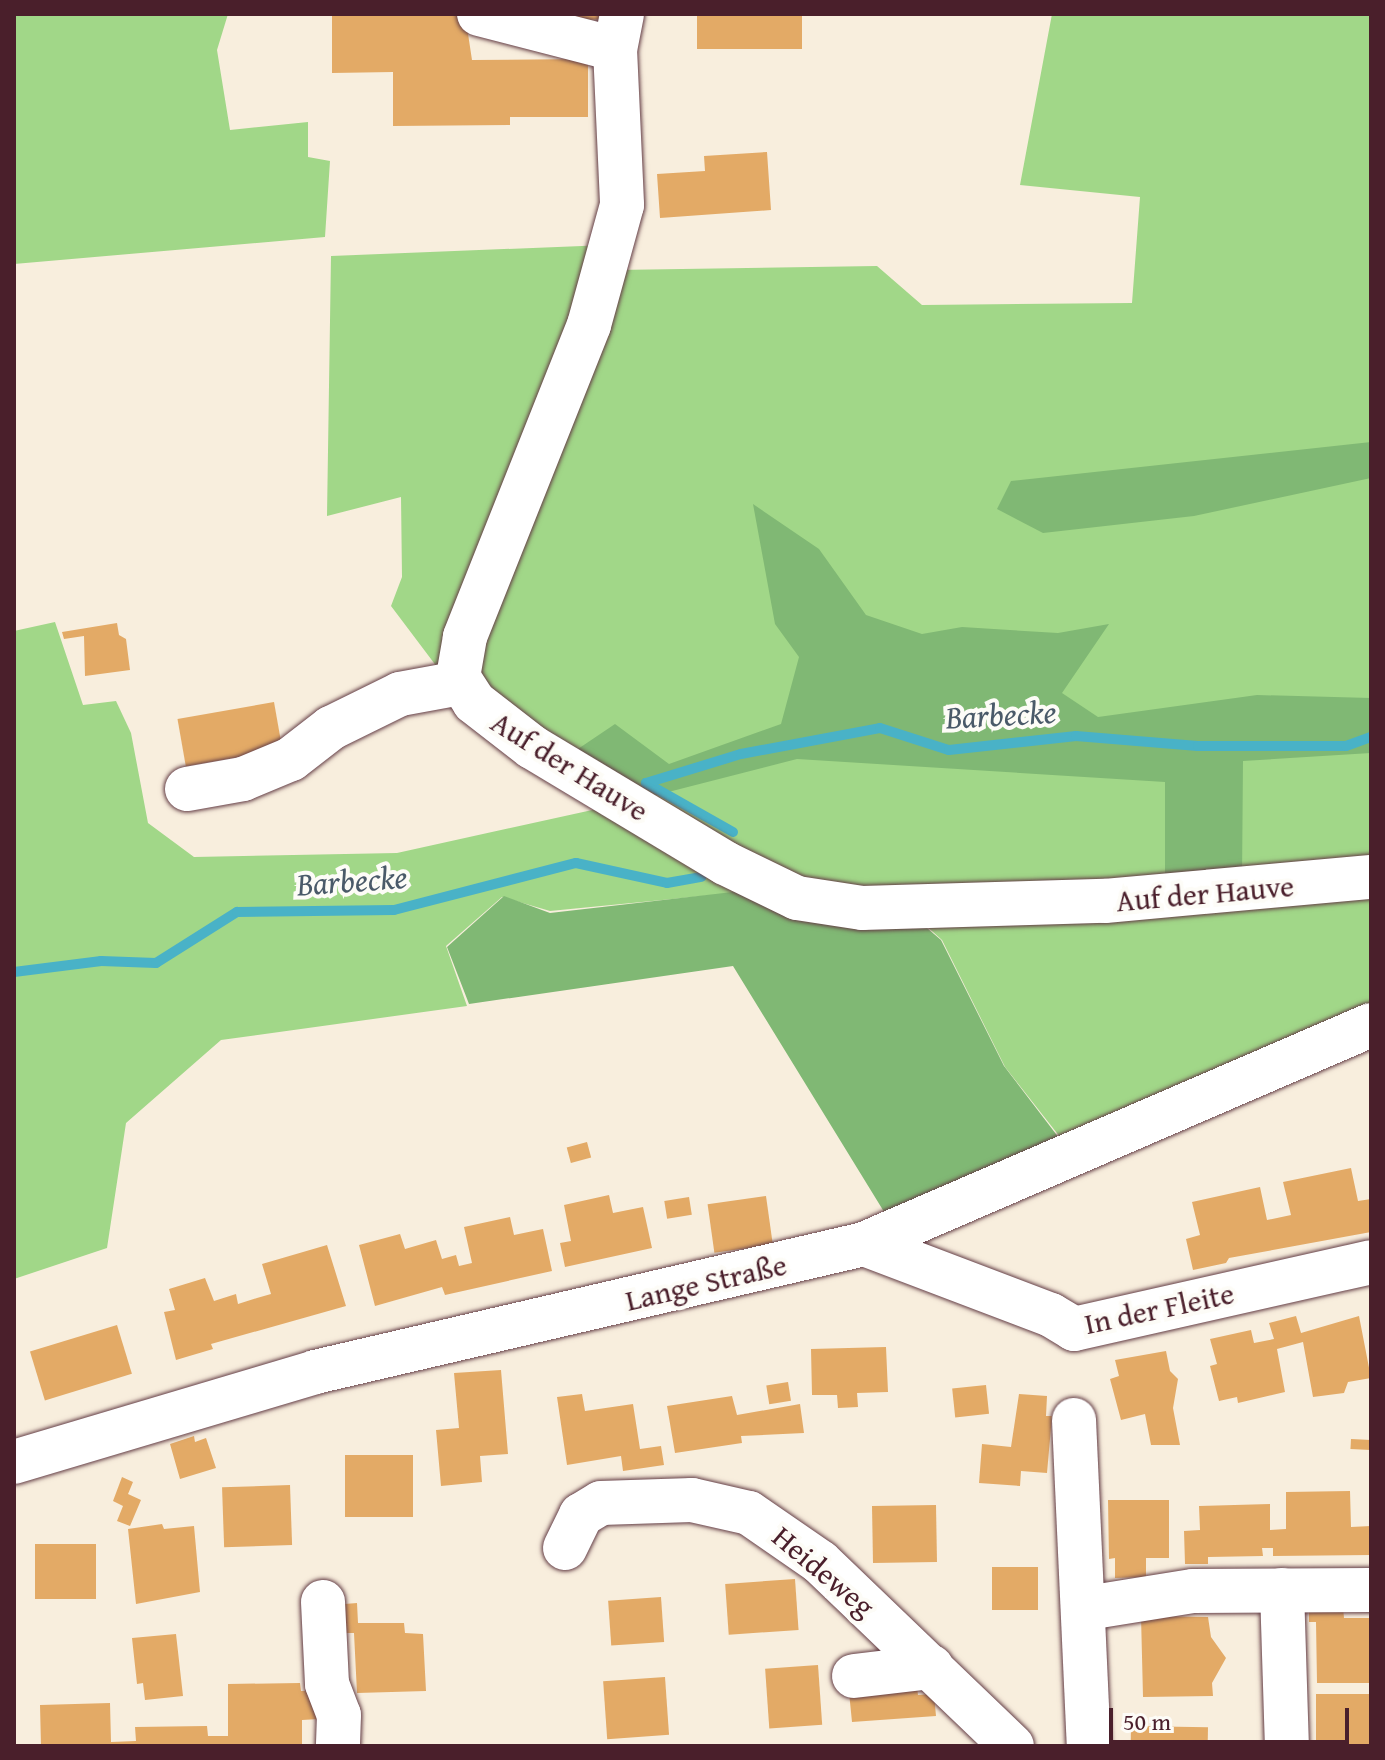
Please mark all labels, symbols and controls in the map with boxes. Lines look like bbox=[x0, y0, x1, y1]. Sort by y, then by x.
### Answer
water label: Barbecke bbox=[945, 693, 1057, 737]
street label: Auf der Hauve bbox=[485, 703, 655, 829]
water label: Barbecke bbox=[295, 858, 409, 904]
street label: Auf der Hauve bbox=[1115, 867, 1295, 919]
street label: Lange Straße bbox=[622, 1246, 790, 1318]
street label: In der Fleite bbox=[1081, 1275, 1237, 1341]
street label: Heideweg bbox=[766, 1518, 882, 1624]
scale bar bbox=[1113, 1692, 1353, 1742]
text: 50 m bbox=[1123, 1704, 1171, 1739]

